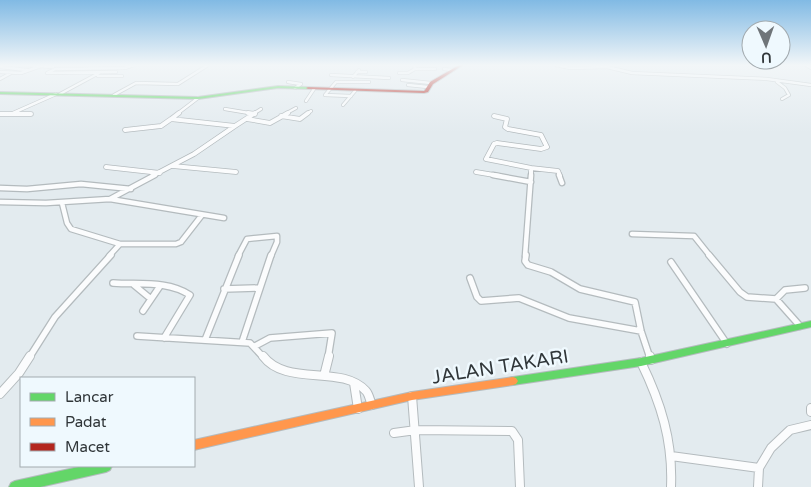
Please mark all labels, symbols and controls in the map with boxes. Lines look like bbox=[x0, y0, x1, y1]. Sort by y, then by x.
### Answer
north arrow bbox=[741, 20, 791, 70]
text: U bbox=[761, 49, 772, 66]
street label: JALAN TAKARI bbox=[430, 345, 570, 389]
legend bbox=[20, 377, 195, 467]
text: Lancar bbox=[65, 388, 114, 406]
text: Padat bbox=[65, 413, 107, 431]
text: Macet bbox=[65, 438, 110, 456]

